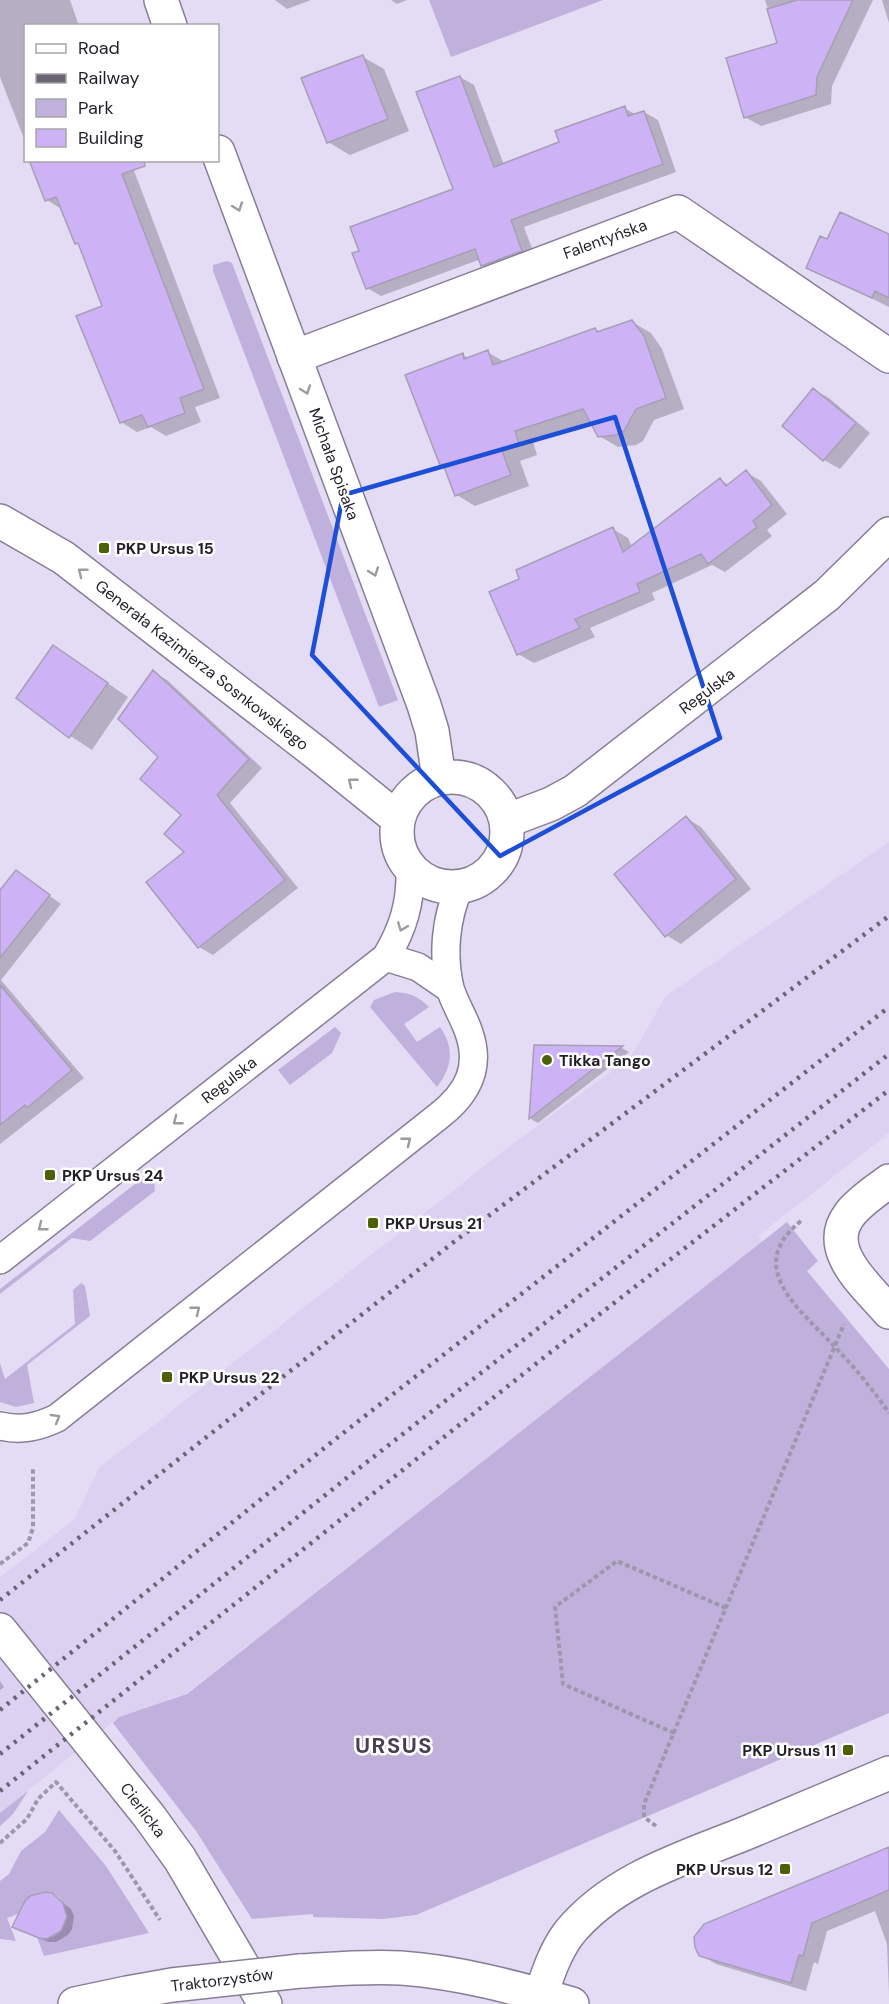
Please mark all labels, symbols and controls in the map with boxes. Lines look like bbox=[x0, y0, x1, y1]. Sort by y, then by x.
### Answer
legend bbox=[24, 24, 219, 162]
text: Road bbox=[78, 36, 120, 60]
text: Railway bbox=[78, 66, 140, 90]
text: Park bbox=[78, 96, 114, 120]
text: Building bbox=[78, 126, 143, 150]
one-way arrow bbox=[231, 201, 243, 212]
street label: Falentyńska bbox=[560, 214, 650, 264]
one-way arrow bbox=[299, 383, 311, 394]
street label: Michała Spisaka bbox=[304, 405, 364, 523]
place label: PKP Ursus 15 bbox=[116, 538, 214, 559]
marker: PKP Ursus 15 bbox=[97, 541, 111, 555]
one-way arrow bbox=[367, 566, 379, 577]
one-way arrow bbox=[78, 568, 89, 579]
street label: Generała Kazimierza Sosnkowskiego bbox=[91, 575, 313, 755]
street label: Regulska bbox=[675, 663, 739, 719]
one-way arrow bbox=[348, 778, 359, 789]
one-way arrow bbox=[396, 921, 409, 932]
place label: Tikka Tango bbox=[559, 1050, 651, 1071]
street label: Regulska bbox=[197, 1052, 261, 1108]
marker: Tikka Tango bbox=[540, 1053, 554, 1067]
one-way arrow bbox=[173, 1114, 184, 1125]
one-way arrow bbox=[400, 1138, 411, 1149]
place label: PKP Ursus 24 bbox=[62, 1165, 164, 1186]
marker: PKP Ursus 24 bbox=[43, 1168, 57, 1182]
place label: PKP Ursus 21 bbox=[385, 1213, 482, 1234]
marker: PKP Ursus 21 bbox=[366, 1216, 380, 1230]
one-way arrow bbox=[38, 1220, 49, 1231]
one-way arrow bbox=[189, 1306, 200, 1317]
place label: PKP Ursus 22 bbox=[179, 1367, 279, 1388]
marker: PKP Ursus 22 bbox=[160, 1370, 174, 1384]
one-way arrow bbox=[50, 1413, 60, 1425]
district label: URSUS bbox=[355, 1731, 433, 1760]
place label: PKP Ursus 11 bbox=[742, 1740, 836, 1761]
marker: PKP Ursus 11 bbox=[841, 1743, 855, 1757]
street label: Cierlicka bbox=[115, 1778, 171, 1842]
place label: PKP Ursus 12 bbox=[676, 1859, 773, 1880]
marker: PKP Ursus 12 bbox=[778, 1862, 792, 1876]
street label: Traktorzystów bbox=[170, 1963, 274, 1997]

